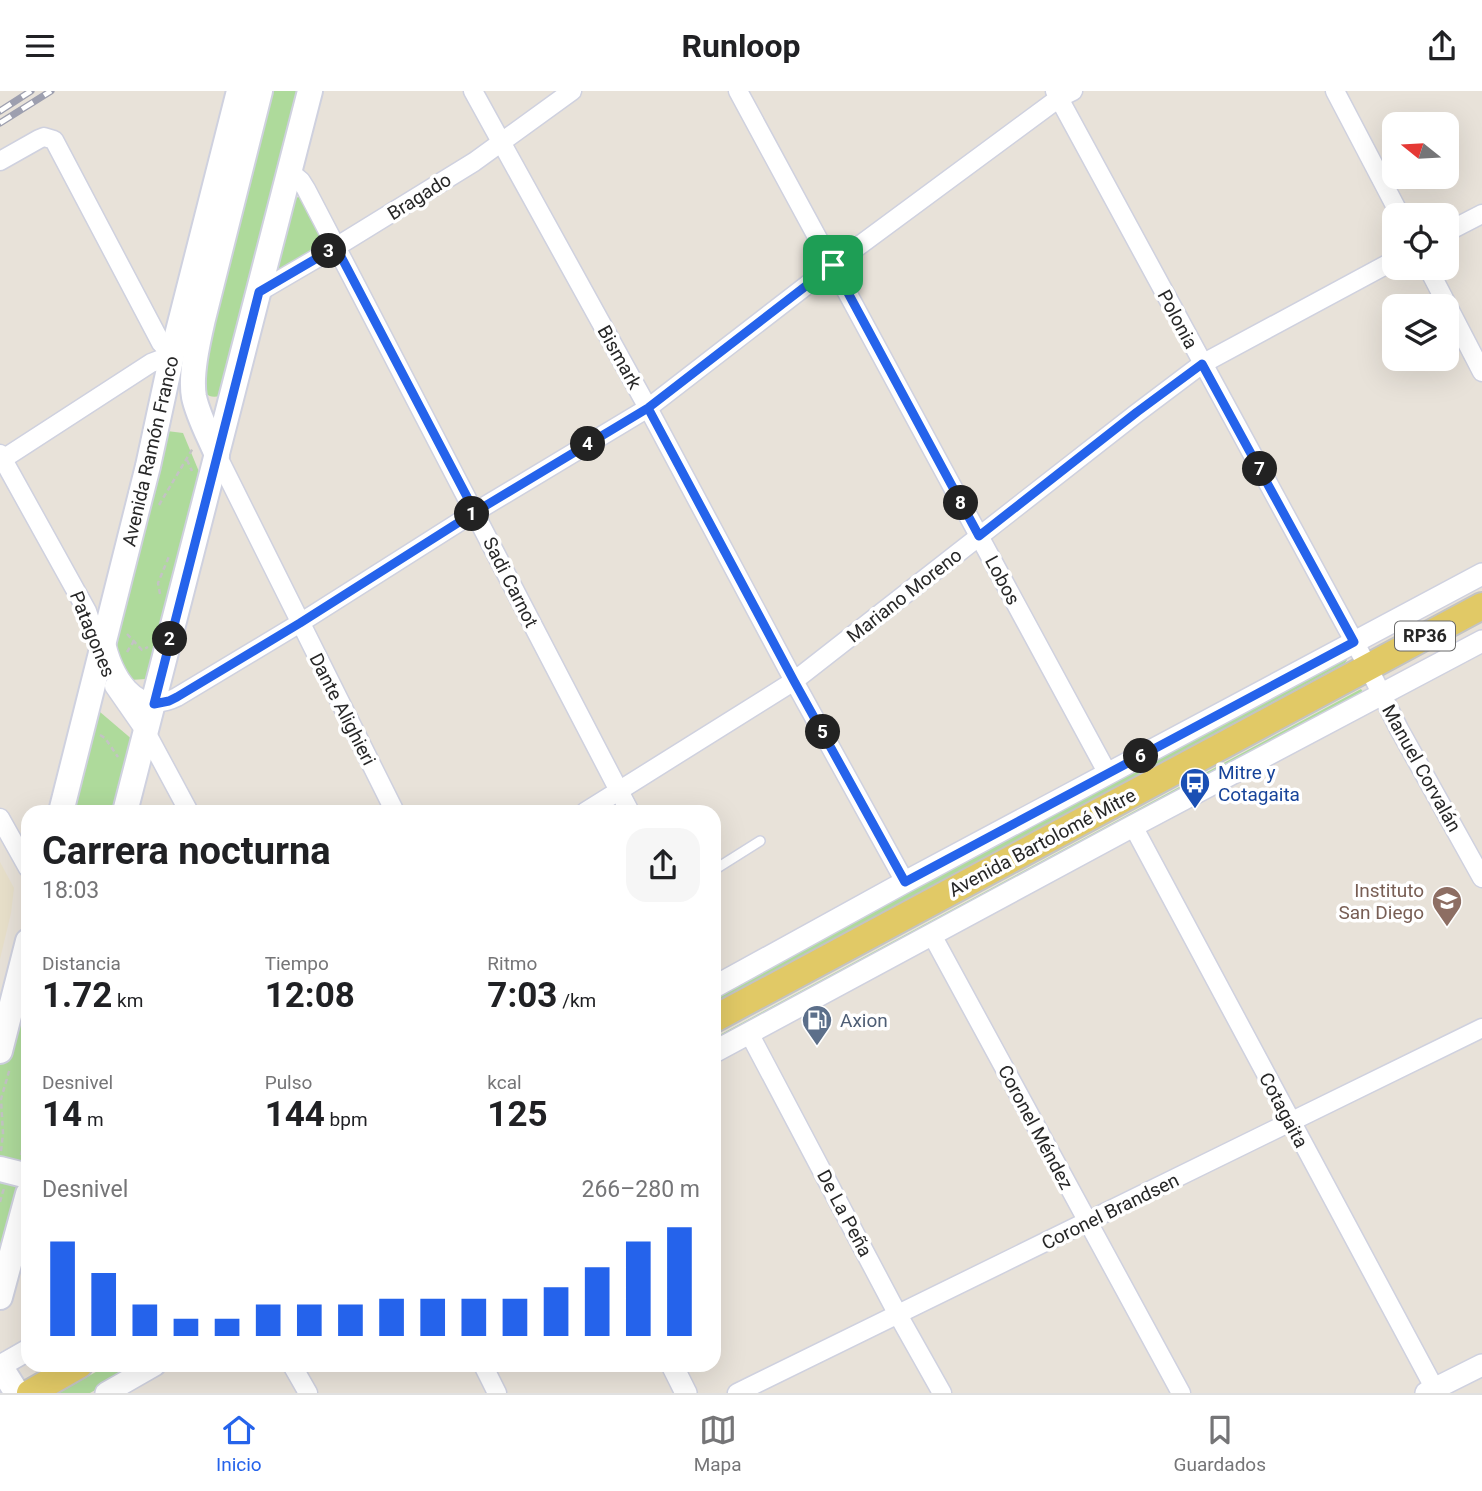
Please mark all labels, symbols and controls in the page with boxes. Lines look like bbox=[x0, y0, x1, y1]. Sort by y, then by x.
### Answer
icon: menu bbox=[21, 27, 59, 65]
text: Runloop bbox=[682, 27, 800, 65]
icon: share bbox=[1423, 27, 1461, 65]
north arrow bbox=[1382, 112, 1460, 189]
map controls bbox=[1382, 112, 1459, 371]
street label: Bragado bbox=[383, 168, 455, 225]
button: locate bbox=[1382, 203, 1459, 280]
pin: 3 bbox=[312, 233, 346, 269]
pin bbox=[803, 235, 863, 295]
text: 3 bbox=[323, 239, 334, 262]
icon: arrive bbox=[814, 246, 852, 284]
street label: Polonia bbox=[1152, 286, 1203, 353]
button: layers bbox=[1382, 294, 1459, 371]
street label: Bismark bbox=[593, 321, 647, 393]
street label: Avenida Ramón Franco bbox=[117, 354, 184, 549]
pin: 4 bbox=[570, 427, 606, 461]
text: 4 bbox=[582, 432, 593, 455]
pin: 7 bbox=[1242, 451, 1278, 487]
text: 7 bbox=[1254, 457, 1265, 480]
pin: 8 bbox=[944, 485, 978, 521]
text: 8 bbox=[955, 491, 966, 514]
pin: 1 bbox=[454, 497, 490, 531]
text: 1 bbox=[466, 502, 477, 525]
street label: Sadi Carnot bbox=[478, 533, 543, 631]
street label: Mariano Moreno bbox=[842, 543, 966, 647]
street label: Lobos bbox=[980, 552, 1025, 609]
street label: Patagones bbox=[65, 588, 120, 681]
pin: 2 bbox=[152, 621, 188, 657]
road number: RP36 bbox=[1395, 621, 1455, 651]
text: 2 bbox=[164, 627, 175, 650]
street label: Dante Alighieri bbox=[304, 649, 381, 769]
street label: Manuel Corvalán bbox=[1377, 701, 1466, 836]
pin: 5 bbox=[806, 715, 840, 749]
text: 5 bbox=[817, 720, 828, 743]
pin: 6 bbox=[1124, 739, 1158, 773]
text: 6 bbox=[1135, 744, 1146, 767]
place label: Mitre y Cotagaita bbox=[1218, 761, 1300, 806]
bus stop icon: Mitre y Cotagaita bbox=[1178, 766, 1212, 810]
street label: Avenida Bartolomé Mitre bbox=[945, 783, 1140, 902]
button: share bbox=[626, 828, 700, 902]
text: Carrera nocturna bbox=[42, 829, 331, 873]
text: 18:03 bbox=[42, 877, 99, 904]
place label: Instituto San Diego bbox=[1339, 879, 1424, 924]
school or university icon: Instituto San Diego bbox=[1430, 884, 1464, 928]
text: Distancia bbox=[42, 952, 121, 975]
text: Tiempo bbox=[265, 952, 329, 975]
text: Ritmo bbox=[487, 952, 537, 975]
text: 1.72 bbox=[42, 975, 112, 1016]
text: 12:08 bbox=[265, 975, 355, 1016]
text: 7:03 bbox=[487, 975, 557, 1016]
text: km bbox=[112, 989, 143, 1012]
text: /km bbox=[557, 989, 596, 1012]
fuel station icon: Axion bbox=[800, 1003, 834, 1047]
place label: Axion bbox=[840, 1009, 888, 1032]
street label: Coronel Méndez bbox=[993, 1061, 1078, 1193]
street label: Cotagaita bbox=[1254, 1069, 1313, 1152]
text: Desnivel bbox=[42, 1071, 113, 1094]
text: Pulso bbox=[265, 1071, 312, 1094]
text: kcal bbox=[487, 1071, 522, 1094]
text: 14 bbox=[42, 1094, 82, 1135]
text: 144 bbox=[265, 1094, 325, 1135]
text: 125 bbox=[487, 1094, 548, 1135]
text: m bbox=[82, 1108, 104, 1131]
text: bpm bbox=[325, 1108, 368, 1131]
street label: De La Peña bbox=[812, 1166, 877, 1261]
street label: Coronel Brandsen bbox=[1038, 1168, 1183, 1255]
text: Desnivel bbox=[42, 1176, 128, 1203]
text: 266–280 m bbox=[581, 1176, 700, 1203]
tab: Inicio bbox=[216, 1411, 262, 1476]
tab: Mapa bbox=[694, 1411, 742, 1476]
tab: Guardados bbox=[1174, 1411, 1266, 1476]

